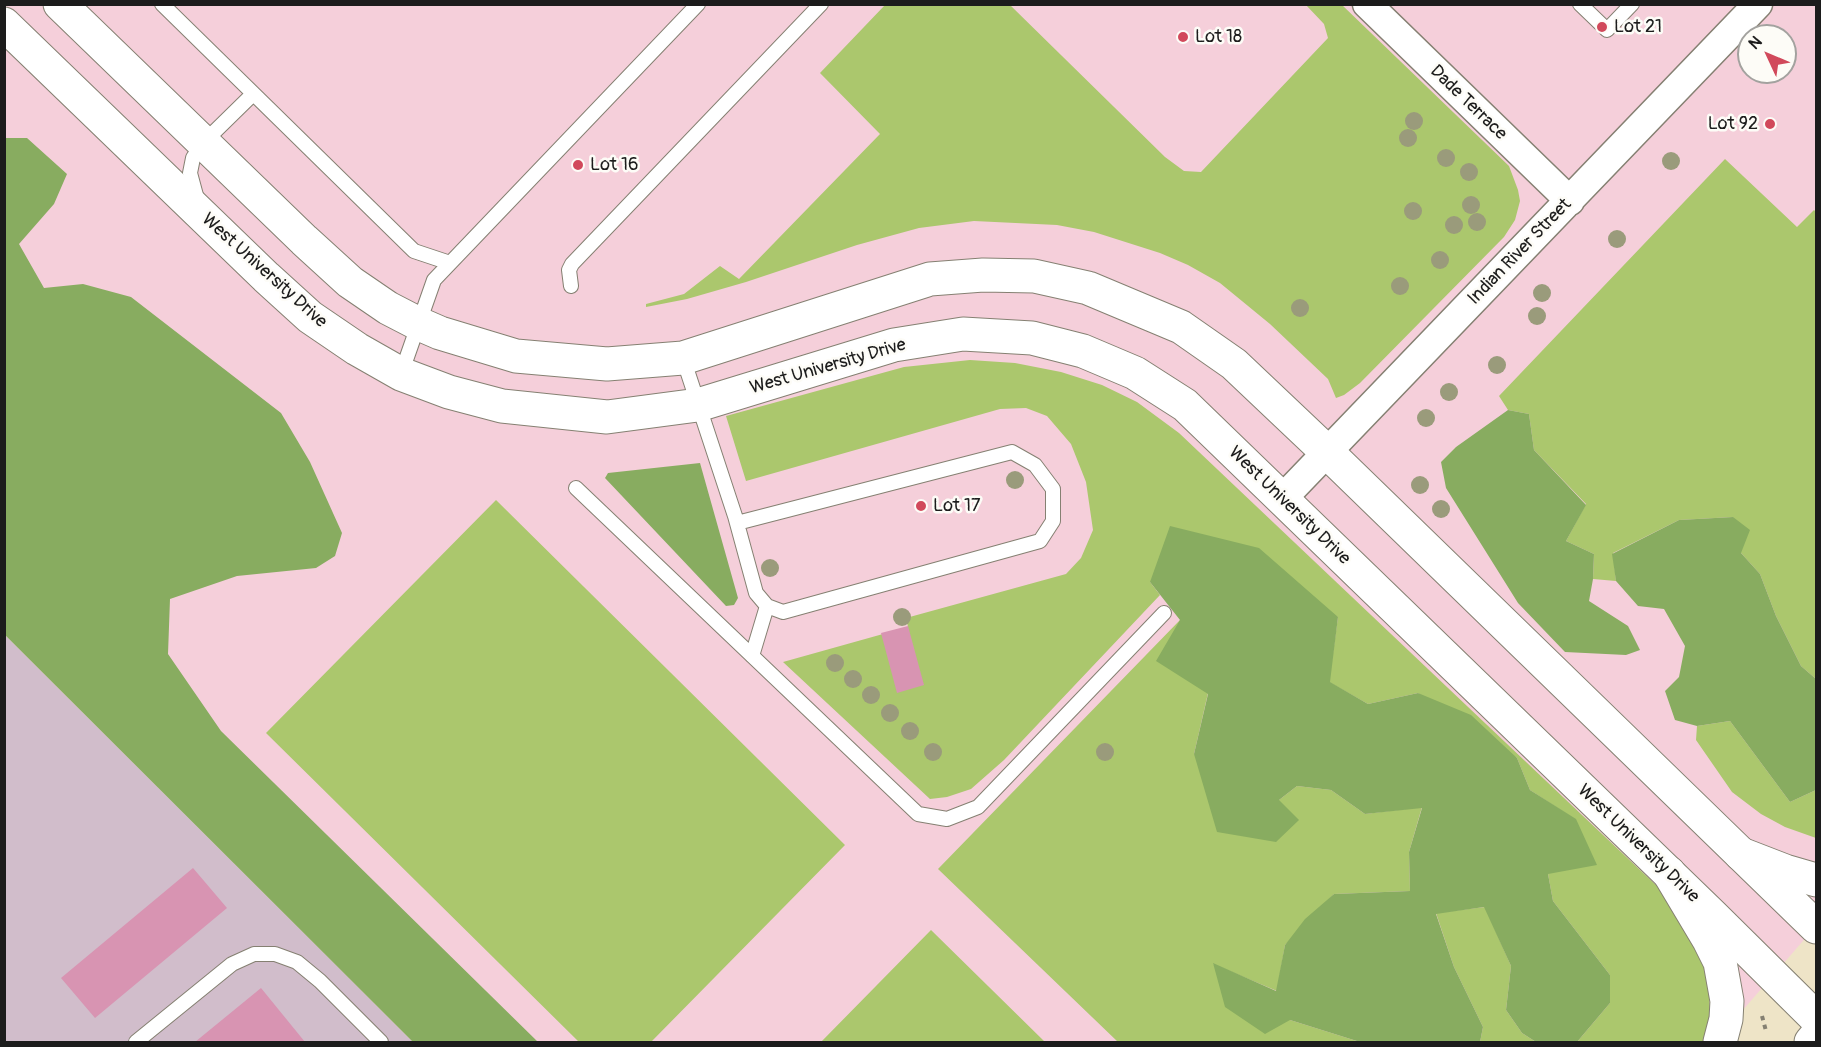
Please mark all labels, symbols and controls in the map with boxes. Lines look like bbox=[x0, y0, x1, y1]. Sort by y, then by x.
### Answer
place label: Lot 21 bbox=[1614, 16, 1662, 38]
marker: Lot 21 bbox=[1595, 20, 1609, 34]
north arrow bbox=[1737, 24, 1797, 84]
place label: Lot 18 bbox=[1195, 26, 1242, 48]
marker: Lot 18 bbox=[1176, 30, 1190, 44]
text: N bbox=[1745, 32, 1766, 54]
street label: Dade Terrace bbox=[1425, 61, 1511, 145]
place label: Lot 92 bbox=[1708, 113, 1758, 135]
marker: Lot 92 bbox=[1763, 117, 1777, 131]
place label: Lot 16 bbox=[590, 154, 638, 176]
marker: Lot 16 bbox=[571, 158, 585, 172]
street label: Indian River Street bbox=[1464, 194, 1576, 310]
street label: West University Drive bbox=[197, 209, 331, 333]
street label: West University Drive bbox=[748, 334, 908, 400]
street label: West University Drive bbox=[1224, 442, 1354, 570]
place label: Lot 17 bbox=[933, 495, 981, 517]
marker: Lot 17 bbox=[914, 499, 928, 513]
street label: West University Drive bbox=[1573, 780, 1703, 908]

